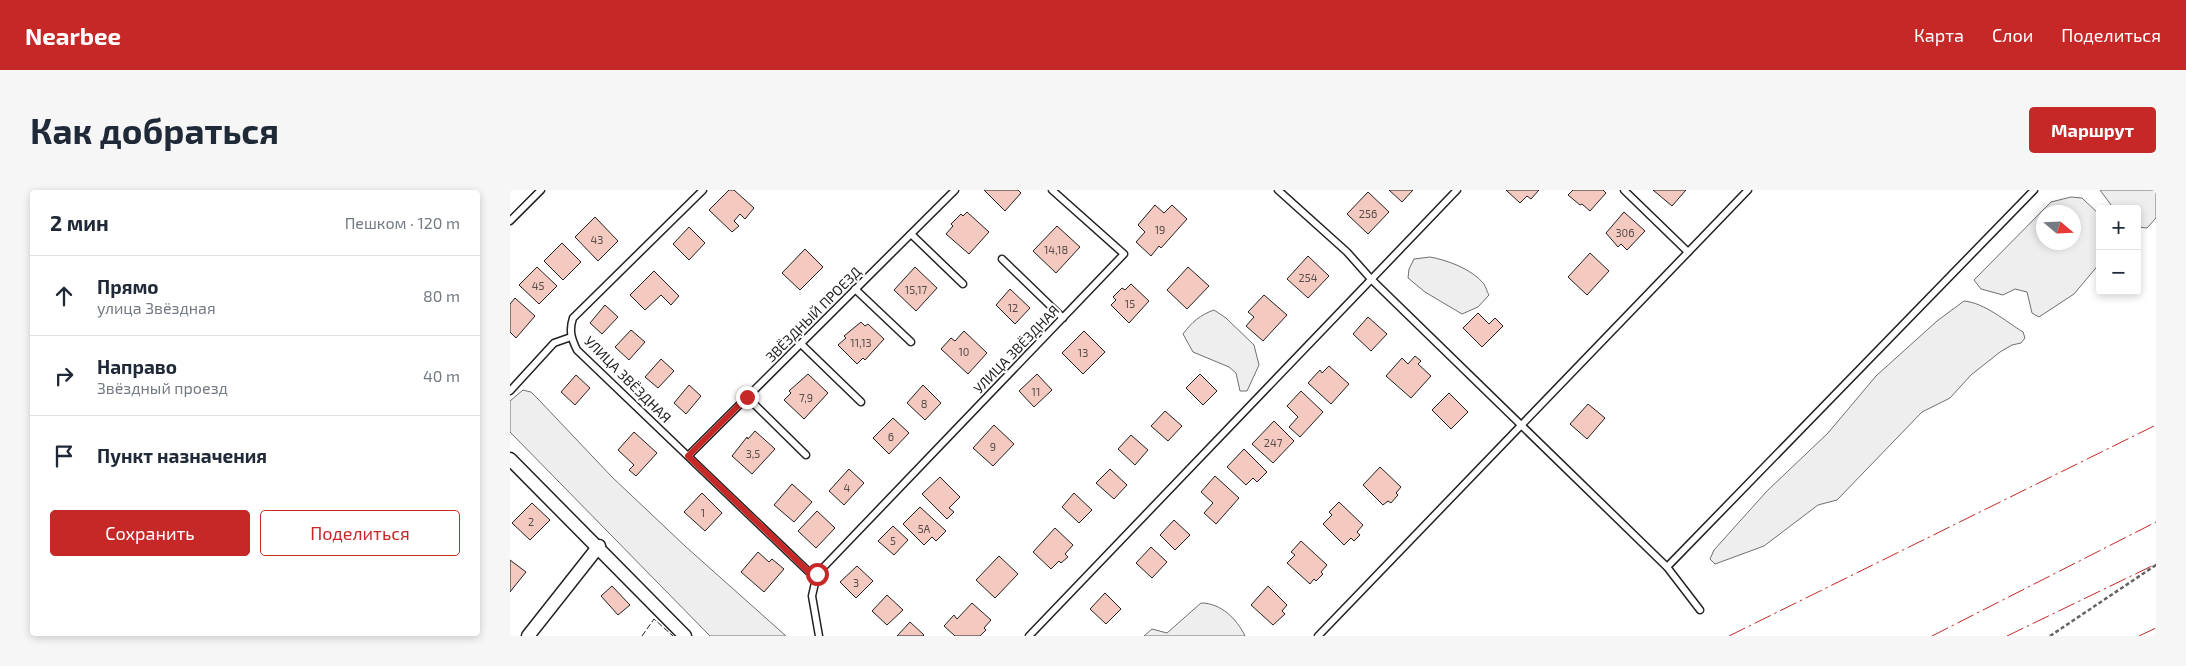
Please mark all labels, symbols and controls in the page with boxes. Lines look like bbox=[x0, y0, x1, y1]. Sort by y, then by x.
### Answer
text: Nearbee bbox=[25, 21, 121, 50]
text: Карта bbox=[1914, 24, 1964, 46]
text: Слои bbox=[1992, 24, 2033, 46]
text: Поделиться bbox=[2061, 24, 2161, 46]
button: Маршрут bbox=[2029, 107, 2156, 153]
text: Как добраться bbox=[30, 109, 279, 151]
north arrow bbox=[2036, 205, 2081, 250]
map controls bbox=[2096, 205, 2141, 295]
button: + bbox=[2096, 205, 2141, 250]
house number: 256 bbox=[1359, 207, 1377, 220]
text: 2 мин bbox=[50, 210, 109, 235]
text: Пешком · 120 m bbox=[345, 213, 460, 232]
house number: 19 bbox=[1155, 223, 1165, 236]
house number: 306 bbox=[1615, 226, 1635, 239]
house number: 43 bbox=[591, 233, 603, 246]
house number: 14,18 bbox=[1044, 243, 1068, 256]
button: − bbox=[2096, 250, 2141, 295]
street label: ЗВЁЗДНЫЙ ПРОЕЗД bbox=[762, 263, 864, 365]
house number: 254 bbox=[1299, 271, 1318, 284]
text: Прямо bbox=[97, 275, 159, 298]
house number: 45 bbox=[532, 279, 544, 292]
icon: ahead bbox=[50, 282, 78, 310]
house number: 15,17 bbox=[905, 283, 928, 296]
text: 80 m bbox=[423, 286, 460, 305]
house number: 15 bbox=[1125, 297, 1135, 310]
text: улица Звёздная bbox=[97, 298, 216, 317]
street label: УЛИЦА ЗВЁЗДНАЯ bbox=[970, 301, 1062, 397]
house number: 12 bbox=[1008, 301, 1018, 314]
street label: УЛИЦА ЗВЁЗДНАЯ bbox=[581, 332, 675, 426]
house number: 11,13 bbox=[850, 336, 872, 349]
house number: 10 bbox=[958, 345, 970, 358]
house number: 13 bbox=[1078, 346, 1088, 359]
text: Направо bbox=[97, 355, 177, 378]
icon: right bbox=[50, 362, 78, 390]
text: 40 m bbox=[423, 366, 460, 385]
text: Звёздный проезд bbox=[97, 378, 228, 397]
house number: 11 bbox=[1032, 385, 1040, 398]
route end bbox=[736, 386, 759, 409]
house number: 7,9 bbox=[799, 391, 813, 404]
house number: 8 bbox=[921, 397, 927, 410]
house number: 6 bbox=[888, 430, 894, 443]
house number: 247 bbox=[1264, 436, 1283, 449]
house number: 9 bbox=[990, 440, 996, 453]
icon: arrive bbox=[50, 442, 78, 470]
text: Пункт назначения bbox=[97, 444, 267, 467]
house number: 3,5 bbox=[746, 447, 760, 460]
house number: 4 bbox=[844, 481, 851, 494]
house number: 1 bbox=[701, 506, 705, 519]
button: Сохранить bbox=[50, 510, 250, 556]
button: Поделиться bbox=[260, 510, 460, 556]
house number: 2 bbox=[528, 515, 534, 528]
house number: 5А bbox=[918, 522, 931, 535]
house number: 5 bbox=[890, 534, 896, 547]
route start bbox=[806, 563, 829, 586]
house number: 3 bbox=[853, 576, 859, 589]

